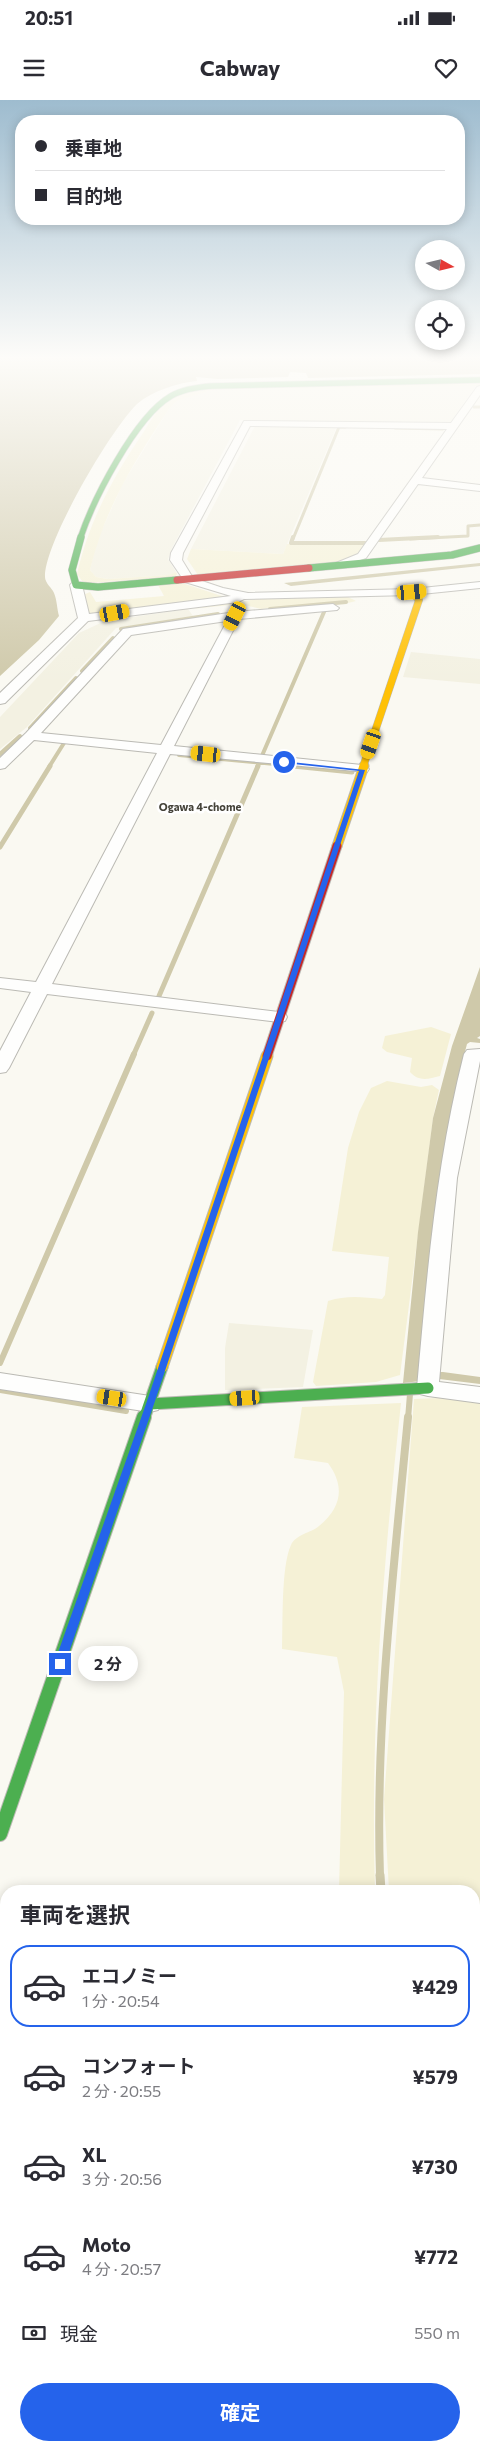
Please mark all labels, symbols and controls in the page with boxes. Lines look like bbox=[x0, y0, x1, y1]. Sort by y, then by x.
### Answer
text: 20:51 bbox=[25, 6, 73, 29]
icon: menu bbox=[20, 54, 48, 82]
text: Cabway bbox=[200, 54, 280, 81]
icon: heart bbox=[432, 54, 460, 82]
text: 乗車地 bbox=[65, 136, 122, 159]
text: 目的地 bbox=[65, 184, 122, 207]
north arrow bbox=[415, 240, 465, 290]
map controls bbox=[415, 240, 465, 350]
button: locate bbox=[415, 300, 465, 350]
car bbox=[396, 583, 427, 601]
car bbox=[221, 599, 248, 633]
car bbox=[98, 603, 131, 623]
car bbox=[359, 727, 382, 761]
car bbox=[190, 745, 221, 763]
route start bbox=[273, 751, 295, 773]
district label: Ogawa 4-chome bbox=[159, 800, 242, 813]
car bbox=[96, 1388, 127, 1408]
car bbox=[229, 1389, 260, 1407]
callout: 2 分 bbox=[78, 1646, 138, 1682]
route end bbox=[49, 1653, 71, 1675]
text: 2 分 bbox=[94, 1654, 122, 1673]
text: 車両を選択 bbox=[20, 1901, 130, 1928]
icon: car bbox=[22, 1964, 67, 2009]
text: エコノミー bbox=[82, 1964, 177, 1987]
text: ¥429 bbox=[412, 1975, 458, 1998]
text: 1 分 · 20:54 bbox=[82, 1991, 160, 2010]
icon: car bbox=[22, 2054, 67, 2099]
text: コンフォート bbox=[82, 2054, 195, 2077]
text: ¥579 bbox=[413, 2065, 458, 2088]
text: 2 分 · 20:55 bbox=[82, 2081, 161, 2100]
text: XL bbox=[82, 2143, 107, 2166]
icon: car bbox=[22, 2144, 67, 2189]
text: ¥730 bbox=[412, 2155, 458, 2178]
text: 3 分 · 20:56 bbox=[82, 2169, 162, 2188]
text: Moto bbox=[82, 2233, 131, 2256]
icon: car bbox=[22, 2234, 67, 2279]
text: ¥772 bbox=[414, 2245, 458, 2268]
text: 4 分 · 20:57 bbox=[82, 2259, 161, 2278]
icon: cash bbox=[20, 2319, 48, 2347]
text: 現金 bbox=[60, 2322, 98, 2345]
text: 550 m bbox=[414, 2323, 460, 2342]
button: 確定 bbox=[20, 2383, 460, 2441]

